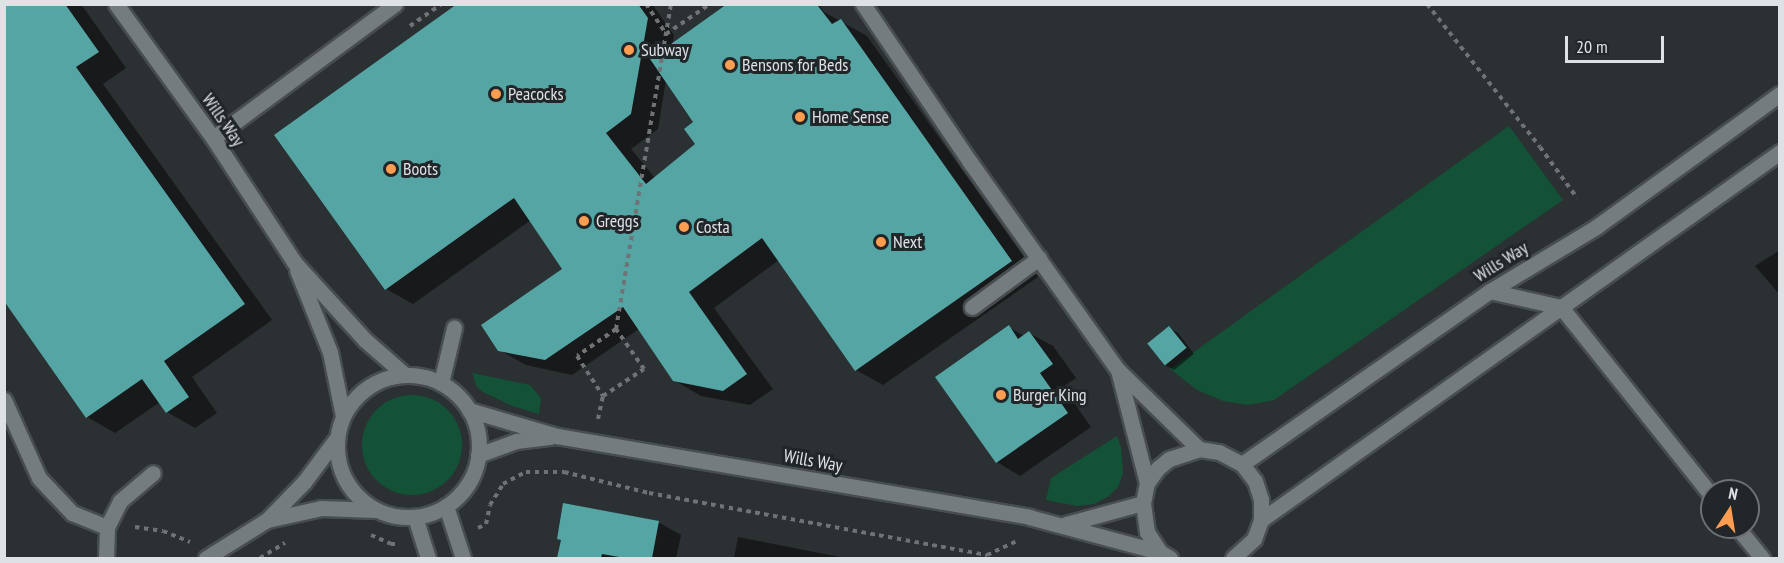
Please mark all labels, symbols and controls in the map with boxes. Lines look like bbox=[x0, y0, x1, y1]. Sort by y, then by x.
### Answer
scale bar bbox=[1568, 24, 1667, 62]
text: 20 m bbox=[1576, 35, 1608, 58]
place label: Subway bbox=[641, 39, 689, 61]
marker: Subway bbox=[622, 43, 636, 57]
place label: Bensons for Beds bbox=[742, 54, 848, 76]
marker: Bensons for Beds bbox=[723, 58, 737, 72]
place label: Peacocks bbox=[508, 83, 564, 105]
marker: Peacocks bbox=[489, 87, 503, 101]
street label: Wills Way bbox=[197, 89, 249, 151]
place label: Home Sense bbox=[812, 106, 889, 128]
marker: Home Sense bbox=[793, 110, 807, 124]
place label: Boots bbox=[403, 158, 438, 180]
marker: Boots bbox=[384, 162, 398, 176]
place label: Greggs bbox=[596, 210, 639, 232]
marker: Greggs bbox=[577, 214, 591, 228]
place label: Costa bbox=[696, 216, 730, 238]
marker: Costa bbox=[677, 220, 691, 234]
place label: Next bbox=[893, 231, 922, 253]
marker: Next bbox=[874, 235, 888, 249]
street label: Wills Way bbox=[1470, 237, 1532, 287]
place label: Burger King bbox=[1013, 384, 1087, 406]
marker: Burger King bbox=[994, 388, 1008, 402]
street label: Wills Way bbox=[782, 445, 844, 477]
north arrow bbox=[1700, 479, 1760, 539]
text: N bbox=[1727, 483, 1740, 504]

